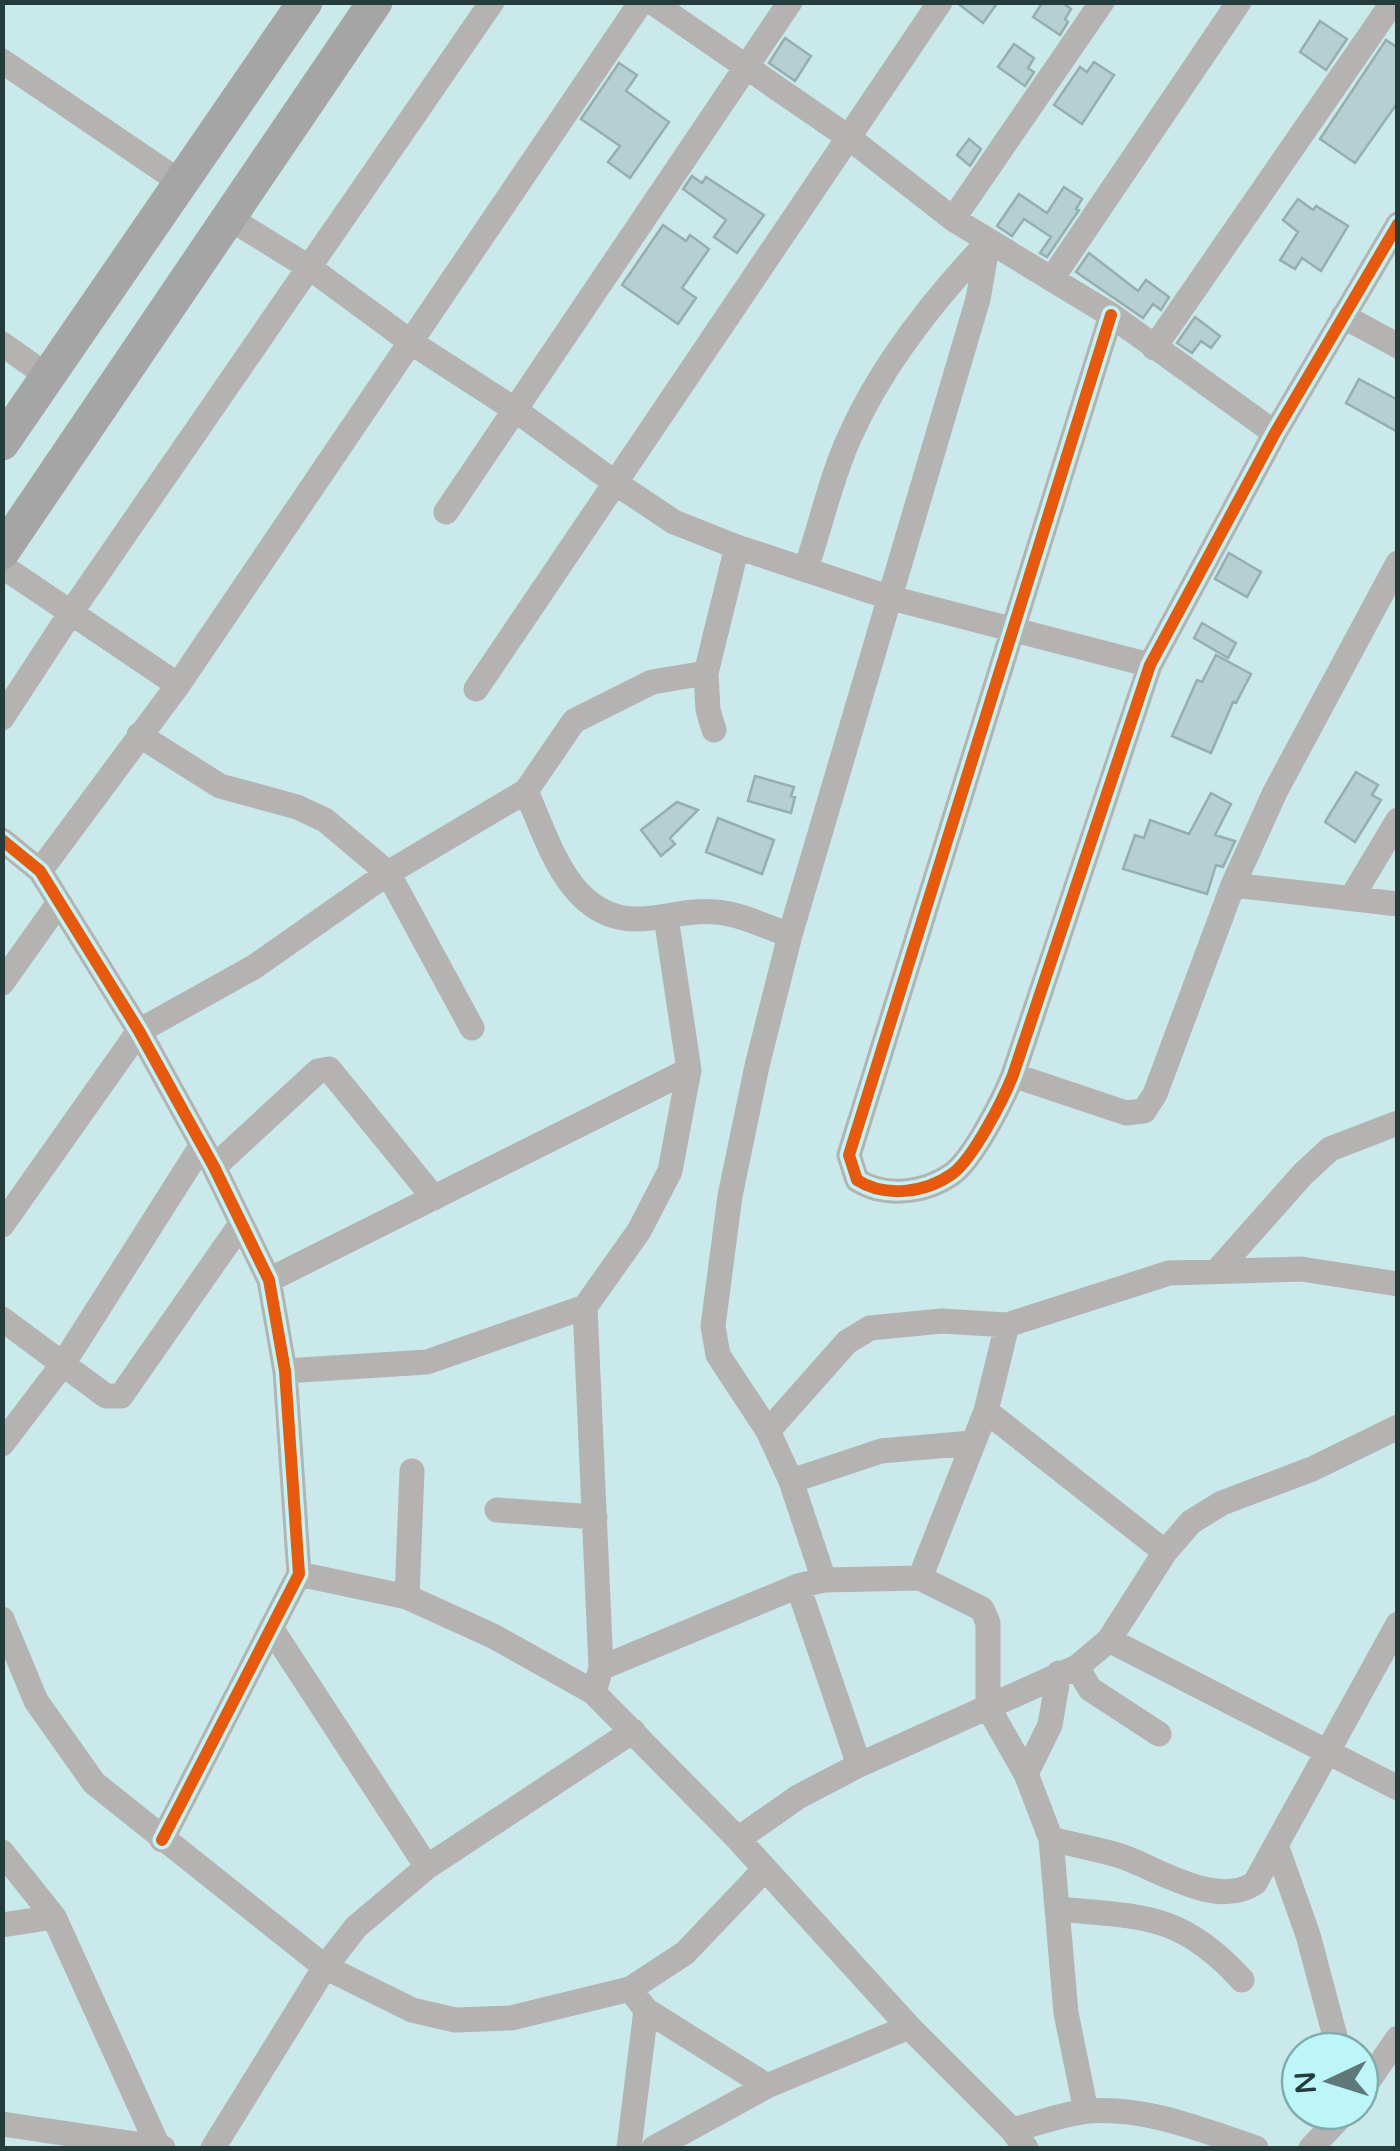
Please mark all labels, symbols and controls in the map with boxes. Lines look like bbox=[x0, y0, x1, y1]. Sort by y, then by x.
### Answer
north arrow bbox=[1280, 2031, 1380, 2131]
text: N bbox=[1288, 2070, 1324, 2095]

